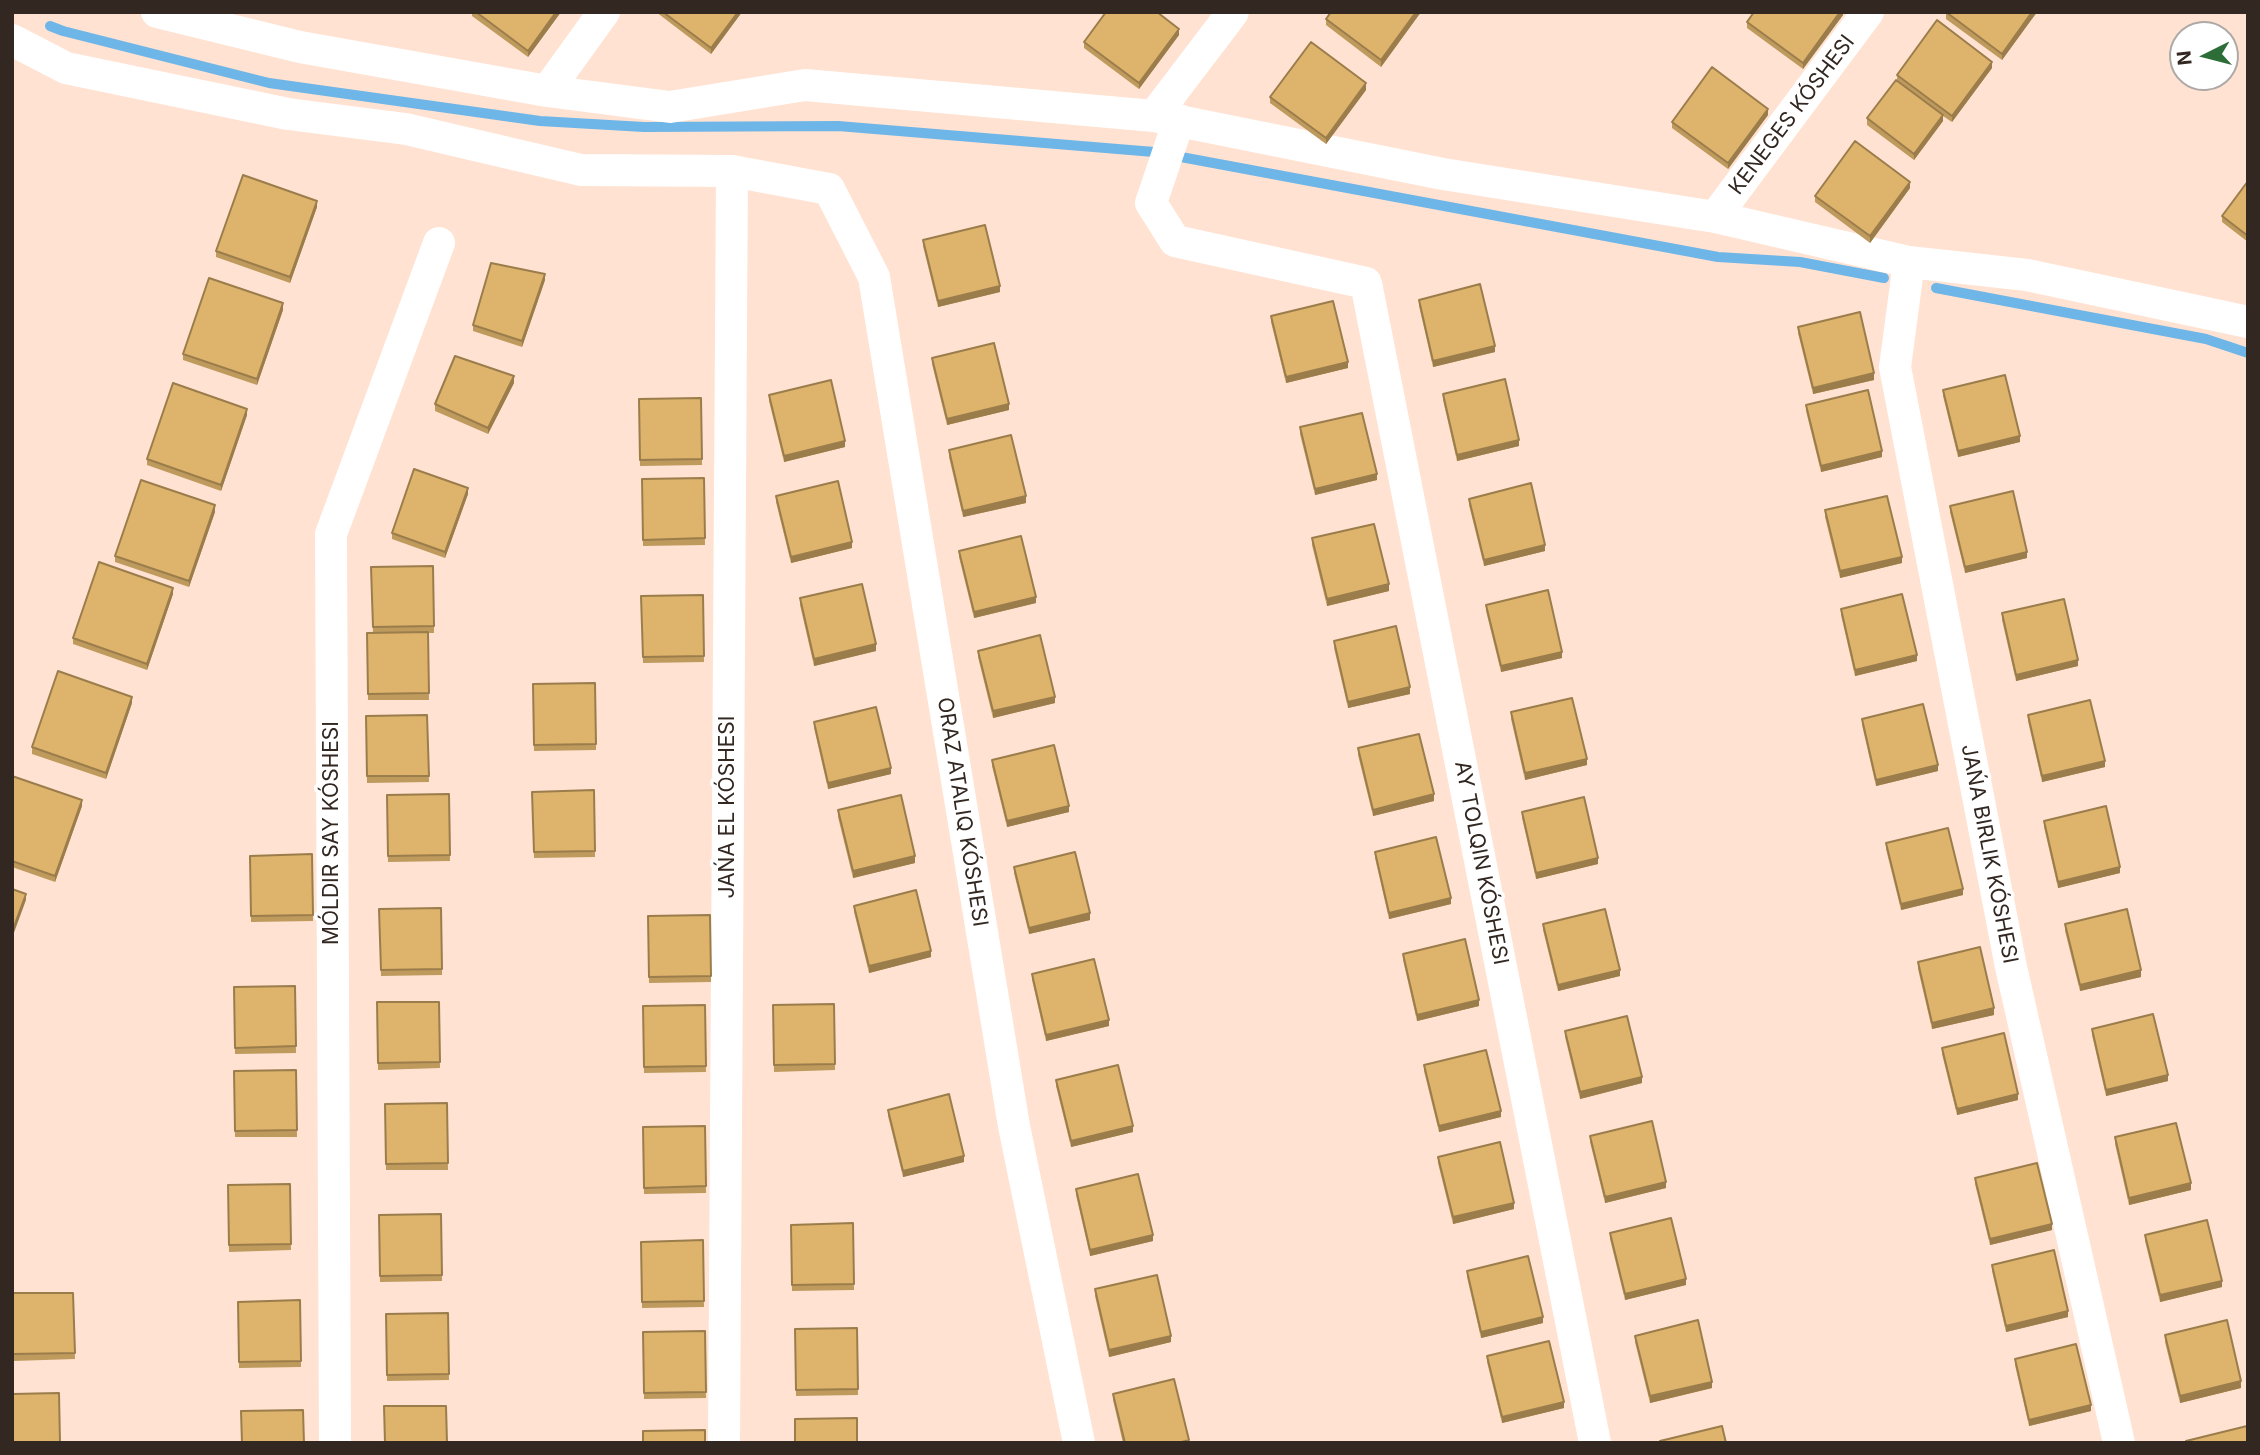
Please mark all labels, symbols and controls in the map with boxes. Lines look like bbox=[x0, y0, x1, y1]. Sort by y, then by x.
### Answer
north arrow bbox=[2169, 21, 2239, 91]
street label: KENEGES KÓSHESI bbox=[1724, 30, 1860, 200]
text: N bbox=[2172, 50, 2197, 66]
street label: ORAZ ATALIQ KÓSHESI bbox=[931, 696, 993, 928]
street label: JAŃA EL KÓSHESI bbox=[715, 716, 741, 898]
street label: MÓLDIR SAY KÓSHESI bbox=[319, 721, 345, 945]
street label: JAŃA BIRLIK KÓSHESI bbox=[1955, 742, 2023, 966]
street label: AY TOLQIN KÓSHESI bbox=[1449, 759, 1513, 967]

